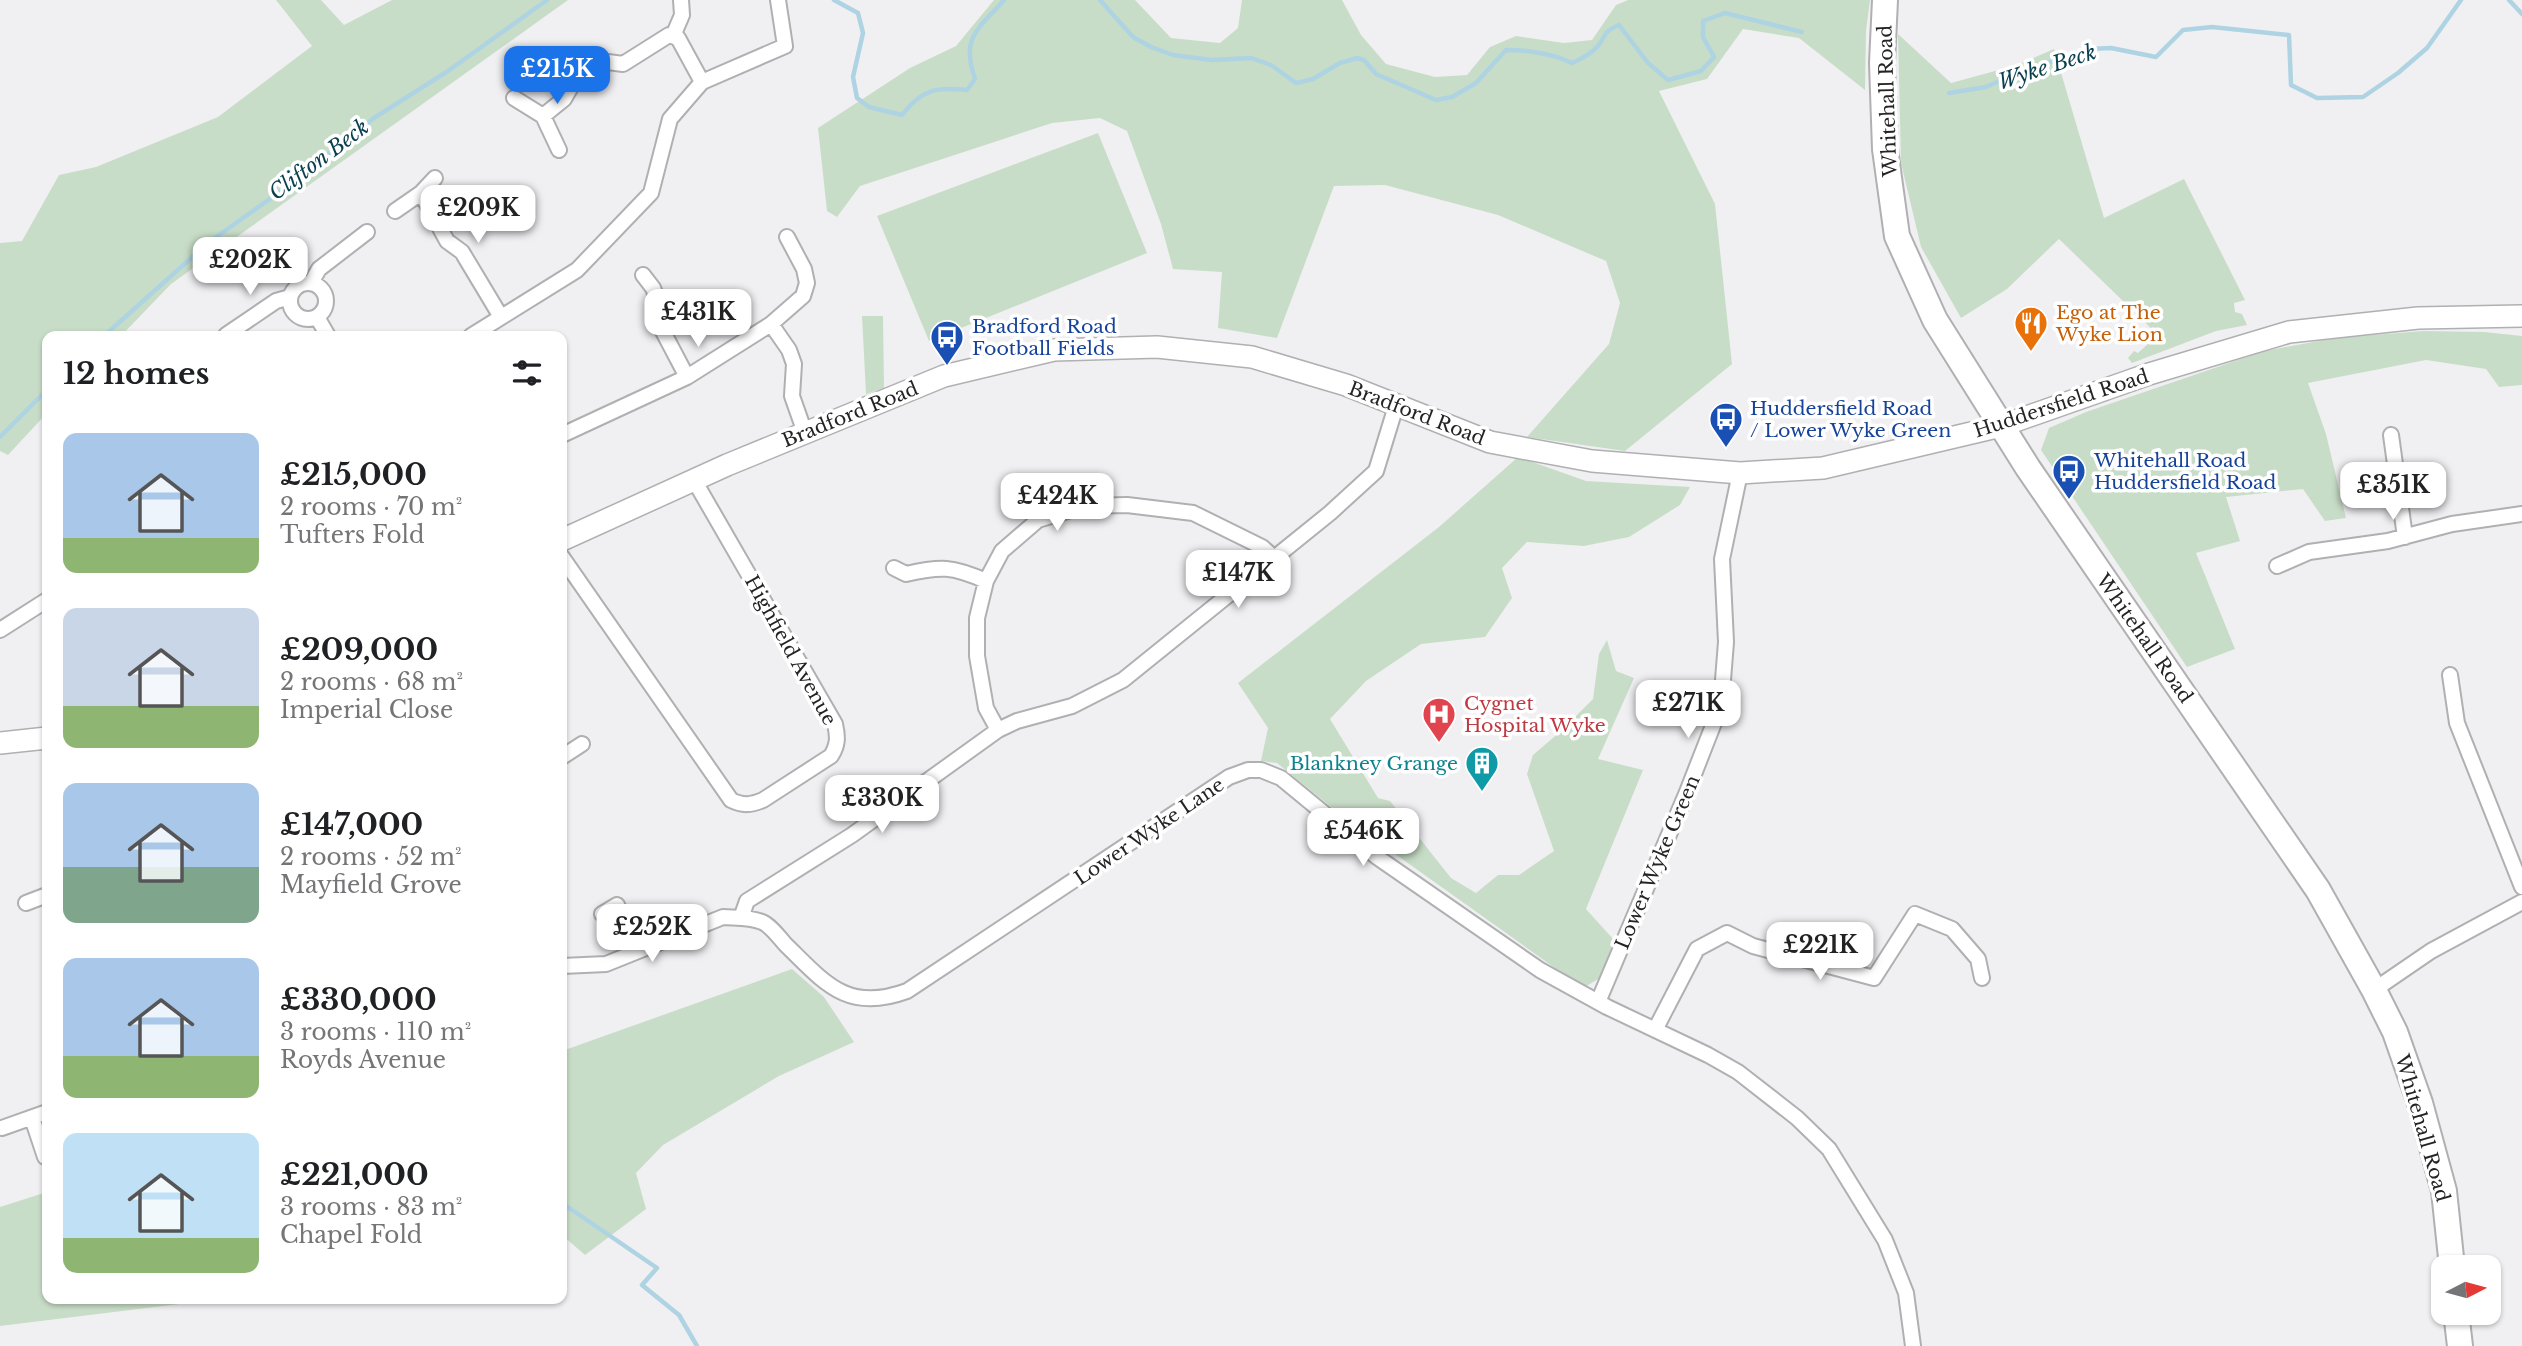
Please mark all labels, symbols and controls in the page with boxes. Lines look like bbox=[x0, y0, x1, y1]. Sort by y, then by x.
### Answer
street label: Whitehall Road bbox=[1873, 24, 1902, 178]
water label: Wyke Beck bbox=[1994, 39, 2100, 95]
pin: £215K bbox=[508, 46, 606, 106]
text: £215K bbox=[520, 55, 594, 83]
water label: Clifton Beck bbox=[264, 114, 374, 206]
pin: £209K bbox=[429, 186, 527, 245]
text: £209K bbox=[436, 194, 520, 222]
pin: £202K bbox=[201, 238, 299, 297]
text: £202K bbox=[209, 246, 291, 274]
pin: £431K bbox=[649, 290, 747, 349]
text: £431K bbox=[660, 298, 736, 326]
place label: Ego at The Wyke Lion bbox=[2055, 301, 2163, 346]
restaurant icon: Ego at The Wyke Lion bbox=[2012, 304, 2050, 353]
place label: Bradford Road Football Fields bbox=[972, 315, 1117, 360]
bus stop icon: Bradford Road Football Fields bbox=[928, 318, 966, 367]
icon: filters bbox=[508, 354, 546, 392]
text: 12 homes bbox=[63, 355, 210, 392]
street label: Huddersfield Road bbox=[1971, 364, 2152, 443]
street label: Bradford Road bbox=[779, 377, 922, 452]
street label: Bradford Road bbox=[1345, 377, 1489, 450]
place label: Huddersfield Road / Lower Wyke Green bbox=[1750, 397, 1951, 442]
bus stop icon: Huddersfield Road / Lower Wyke Green bbox=[1707, 400, 1745, 449]
place label: Whitehall Road Huddersfield Road bbox=[2093, 449, 2277, 494]
bus stop icon: Whitehall Road Huddersfield Road bbox=[2050, 452, 2088, 501]
text: £215,000 bbox=[280, 456, 427, 493]
icon: home bbox=[119, 461, 203, 545]
pin: £351K bbox=[2344, 462, 2442, 522]
text: £351K bbox=[2356, 471, 2430, 499]
pin: £424K bbox=[1008, 474, 1106, 533]
text: £424K bbox=[1017, 482, 1097, 510]
text: 2 rooms · 70 m² bbox=[280, 493, 462, 521]
text: Tufters Fold bbox=[280, 521, 424, 549]
pin: £147K bbox=[1189, 550, 1287, 610]
text: £147K bbox=[1202, 559, 1274, 587]
street label: Whitehall Road bbox=[2091, 568, 2198, 707]
street label: Highfield Avenue bbox=[740, 571, 841, 729]
text: £209,000 bbox=[280, 631, 438, 668]
icon: home bbox=[119, 636, 203, 720]
text: 2 rooms · 68 m² bbox=[280, 668, 463, 696]
pin: £271K bbox=[1639, 680, 1737, 740]
text: £271K bbox=[1652, 689, 1724, 717]
place label: Cygnet Hospital Wyke bbox=[1464, 692, 1606, 737]
hospital icon: Cygnet Hospital Wyke bbox=[1420, 695, 1458, 744]
text: Imperial Close bbox=[280, 696, 453, 724]
building icon: Blankney Grange bbox=[1463, 744, 1501, 793]
place label: Blankney Grange bbox=[1290, 752, 1458, 775]
street label: Lower Wyke Green bbox=[1610, 772, 1705, 953]
street label: Lower Wyke Lane bbox=[1070, 773, 1228, 890]
pin: £330K bbox=[833, 776, 931, 835]
text: £330K bbox=[841, 784, 923, 812]
text: £147,000 bbox=[280, 806, 423, 843]
pin: £546K bbox=[1314, 808, 1412, 868]
icon: home bbox=[119, 811, 203, 895]
text: £546K bbox=[1323, 817, 1403, 845]
text: 2 rooms · 52 m² bbox=[280, 843, 462, 871]
text: Mayfield Grove bbox=[280, 871, 462, 899]
pin: £252K bbox=[603, 904, 701, 964]
text: £252K bbox=[613, 913, 691, 941]
pin: £221K bbox=[1771, 922, 1869, 982]
text: £221K bbox=[1782, 931, 1858, 959]
text: £330,000 bbox=[280, 981, 437, 1018]
icon: home bbox=[119, 986, 203, 1070]
text: 3 rooms · 110 m² bbox=[280, 1018, 471, 1046]
text: Royds Avenue bbox=[280, 1046, 446, 1074]
street label: Whitehall Road bbox=[2390, 1051, 2455, 1205]
text: £221,000 bbox=[280, 1156, 429, 1193]
icon: home bbox=[119, 1161, 203, 1245]
text: 3 rooms · 83 m² bbox=[280, 1193, 462, 1221]
text: Chapel Fold bbox=[280, 1221, 422, 1249]
north arrow bbox=[2431, 1255, 2501, 1325]
map controls bbox=[2431, 1255, 2501, 1325]

